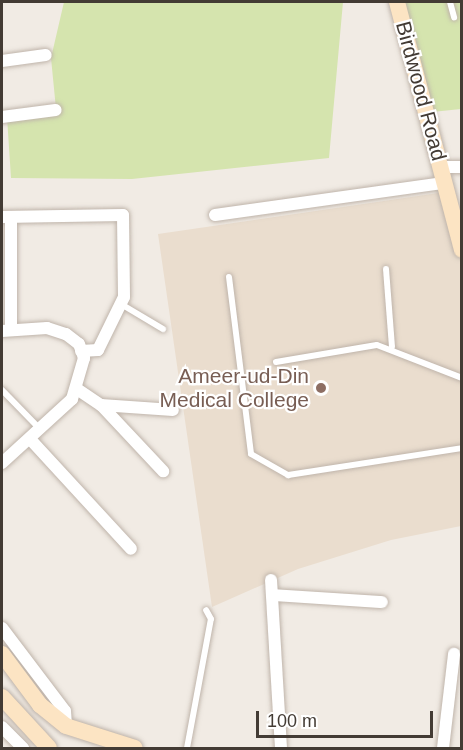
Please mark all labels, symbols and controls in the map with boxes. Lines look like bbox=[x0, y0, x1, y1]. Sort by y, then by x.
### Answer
street label: Birdwood Road bbox=[390, 18, 452, 164]
place label: Ameer-ud-Din Medical College bbox=[160, 363, 309, 413]
marker: Ameer-ud-Din Medical College bbox=[314, 381, 328, 395]
scale bar bbox=[259, 699, 436, 737]
text: 100 m bbox=[267, 711, 317, 731]

